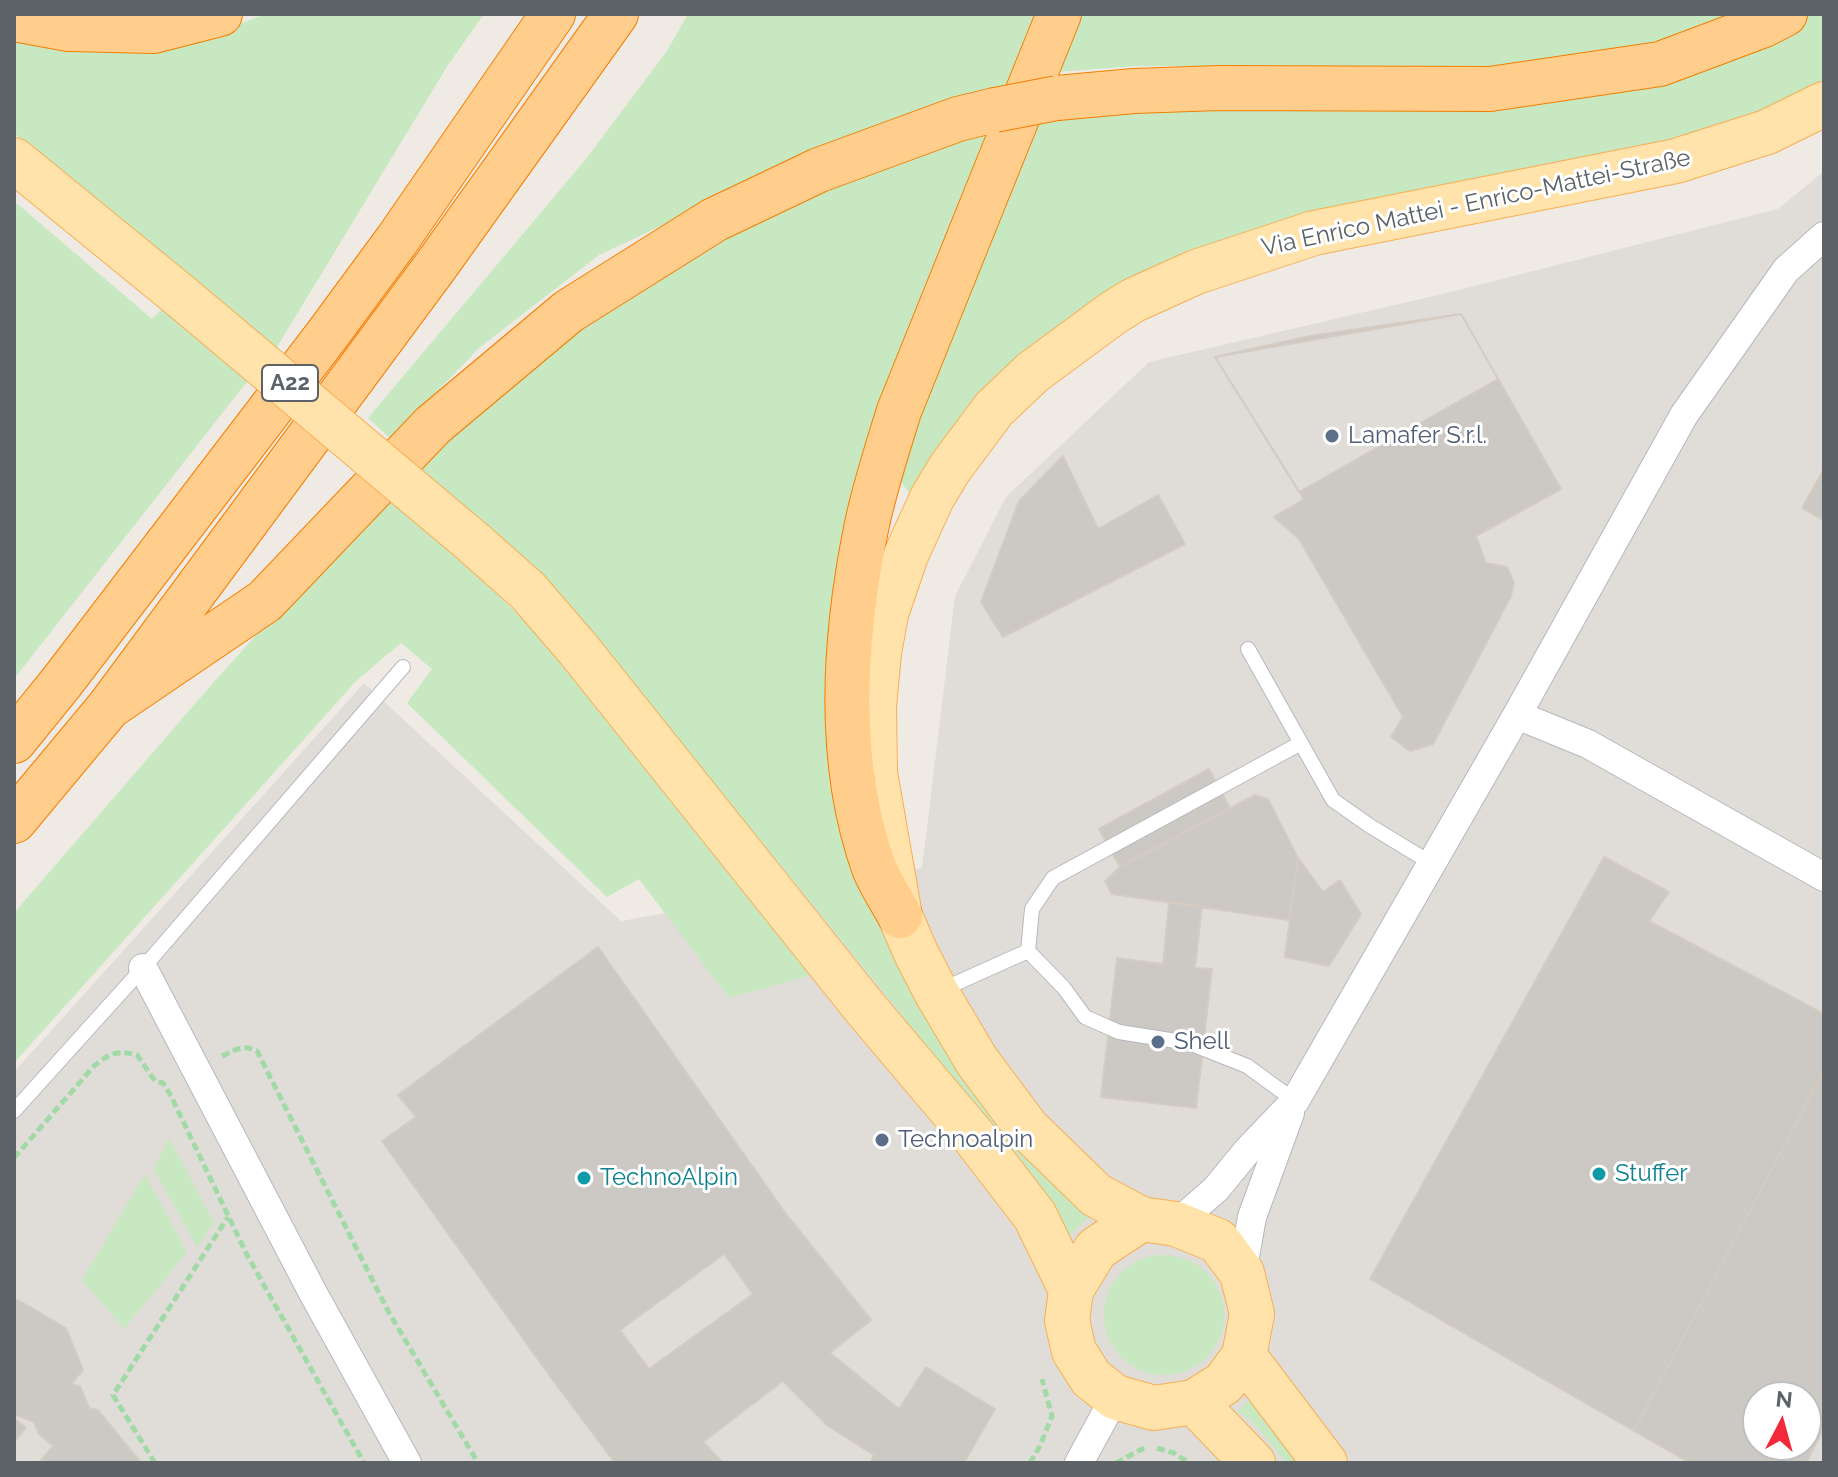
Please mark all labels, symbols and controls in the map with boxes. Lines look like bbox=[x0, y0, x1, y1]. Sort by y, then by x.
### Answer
street label: Via Enrico Mattei - Enrico-Mattei-Straße bbox=[1259, 143, 1693, 263]
road number: A22 bbox=[262, 365, 318, 401]
place label: Lamafer S.r.l. bbox=[1348, 422, 1487, 450]
marker: Lamafer S.r.l. bbox=[1323, 427, 1341, 445]
place label: Shell bbox=[1174, 1028, 1230, 1056]
marker: Shell bbox=[1149, 1033, 1167, 1051]
place label: Technoalpin bbox=[898, 1126, 1033, 1154]
marker: Technoalpin bbox=[873, 1131, 891, 1149]
place label: Stuffer bbox=[1615, 1160, 1688, 1188]
place label: TechnoAlpin bbox=[600, 1164, 738, 1192]
marker: Stuffer bbox=[1590, 1165, 1608, 1183]
marker: TechnoAlpin bbox=[575, 1169, 593, 1187]
north arrow bbox=[1742, 1381, 1822, 1461]
text: N bbox=[1775, 1385, 1794, 1413]

